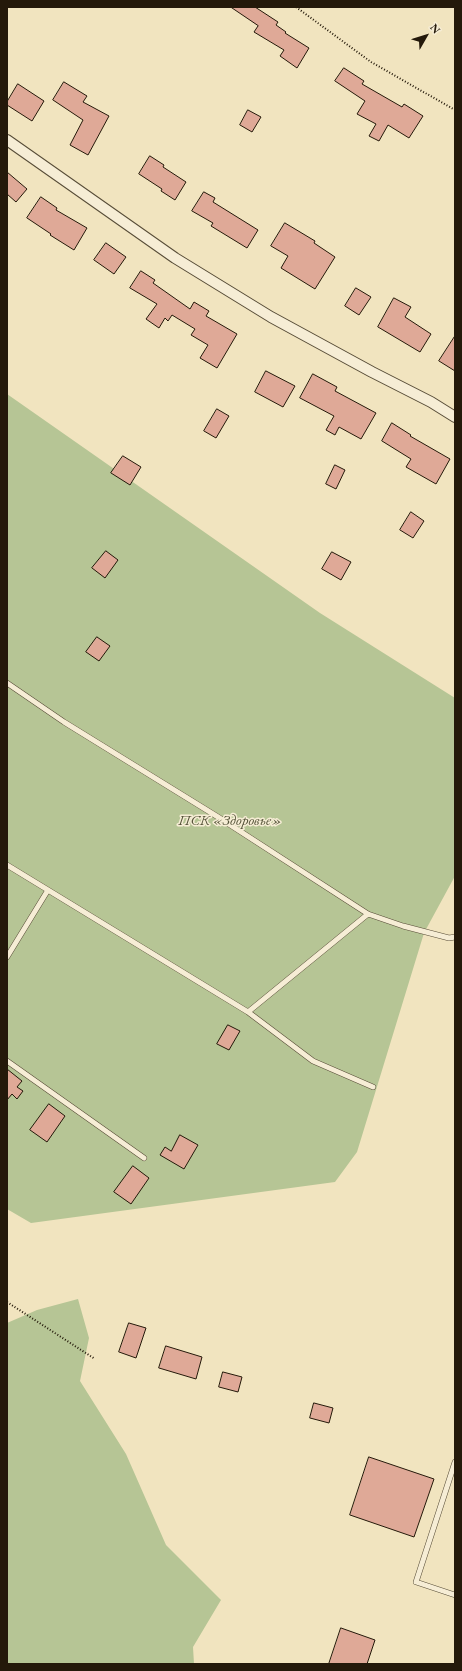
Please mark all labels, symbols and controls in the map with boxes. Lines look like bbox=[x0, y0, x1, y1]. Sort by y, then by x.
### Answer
north arrow bbox=[406, 16, 446, 56]
text: N bbox=[427, 21, 444, 36]
park label: ПСК «Здоровье» bbox=[178, 812, 282, 830]

